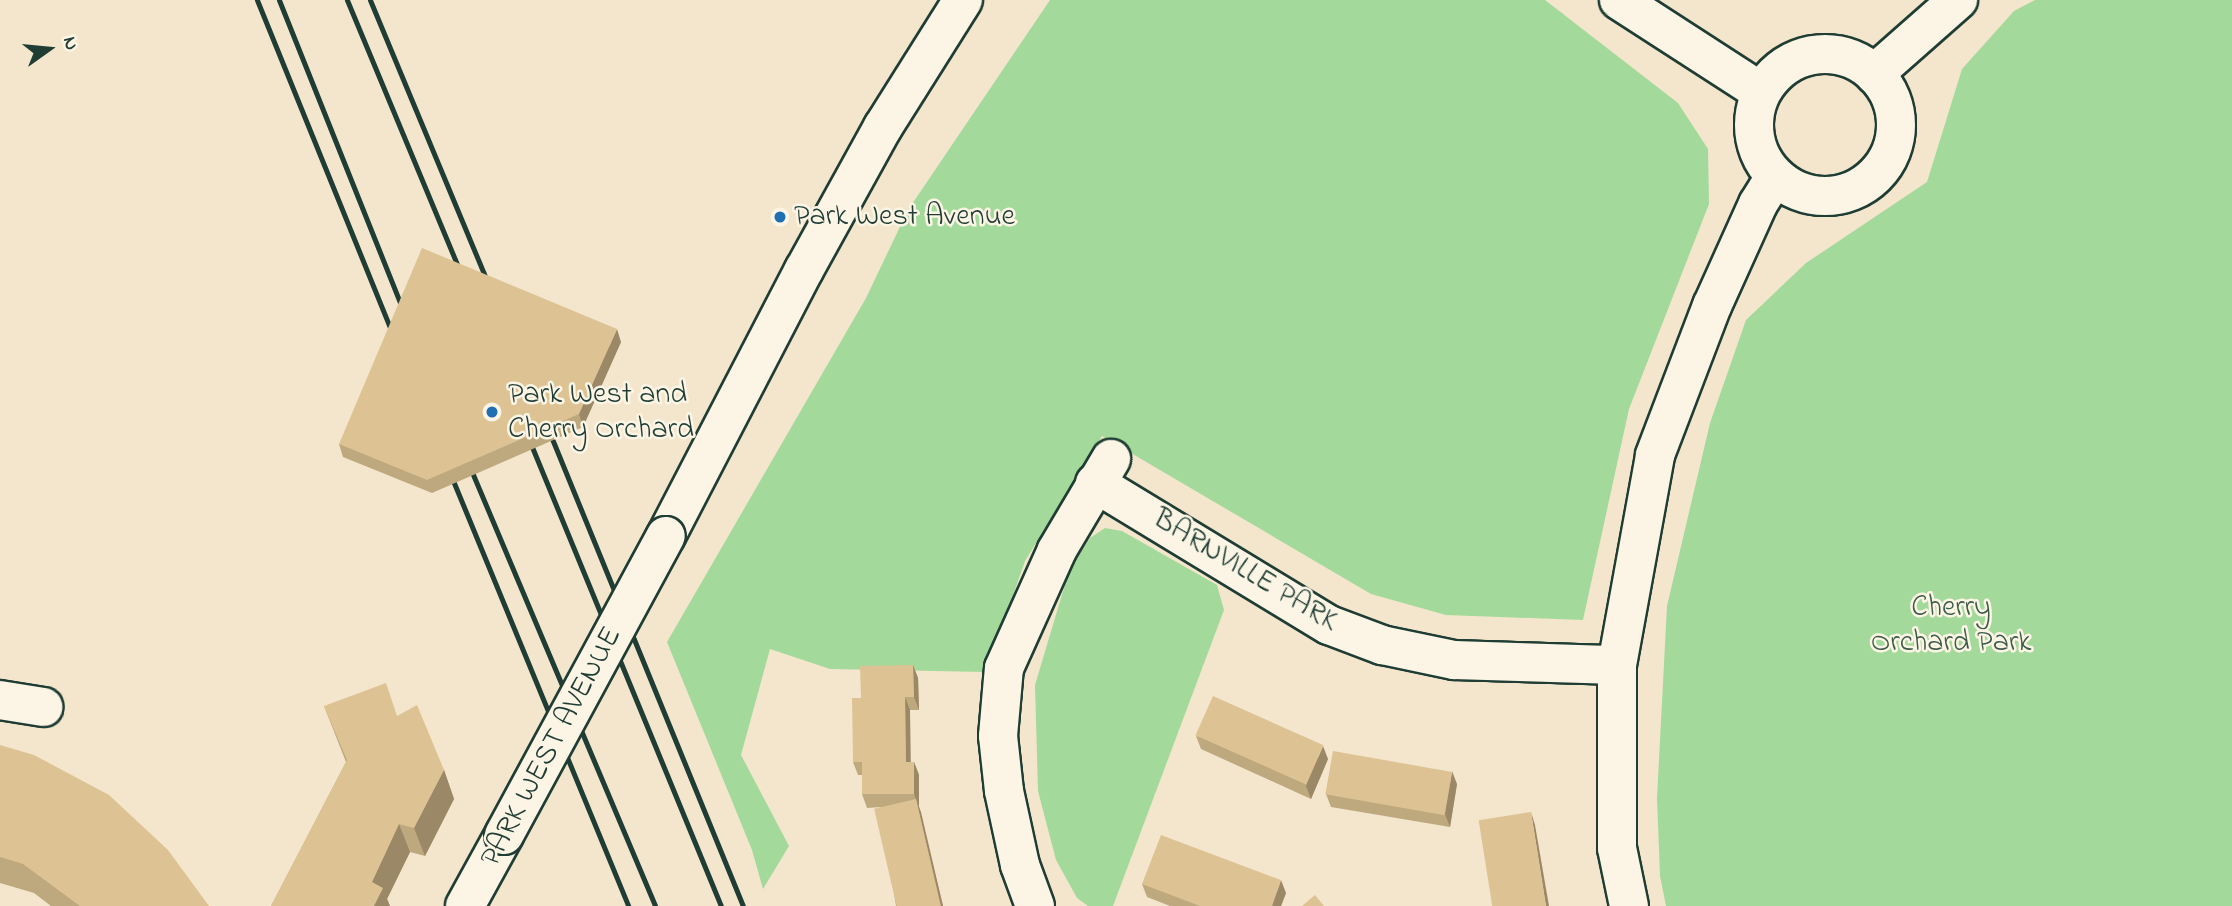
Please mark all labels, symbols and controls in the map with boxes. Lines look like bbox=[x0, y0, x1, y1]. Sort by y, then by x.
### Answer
north arrow bbox=[14, 14, 84, 84]
text: N bbox=[55, 34, 84, 53]
place label: Park West Avenue bbox=[794, 199, 1015, 235]
marker: Park West Avenue bbox=[772, 209, 788, 225]
place label: Park West and Cherry Orchard bbox=[508, 377, 694, 448]
marker: Park West and Cherry Orchard bbox=[482, 402, 502, 422]
street label: BARNVILLE PARK bbox=[1146, 502, 1344, 640]
park label: Cherry Orchard Park bbox=[1871, 590, 2031, 660]
street label: PARK WEST AVENUE bbox=[474, 621, 630, 873]

